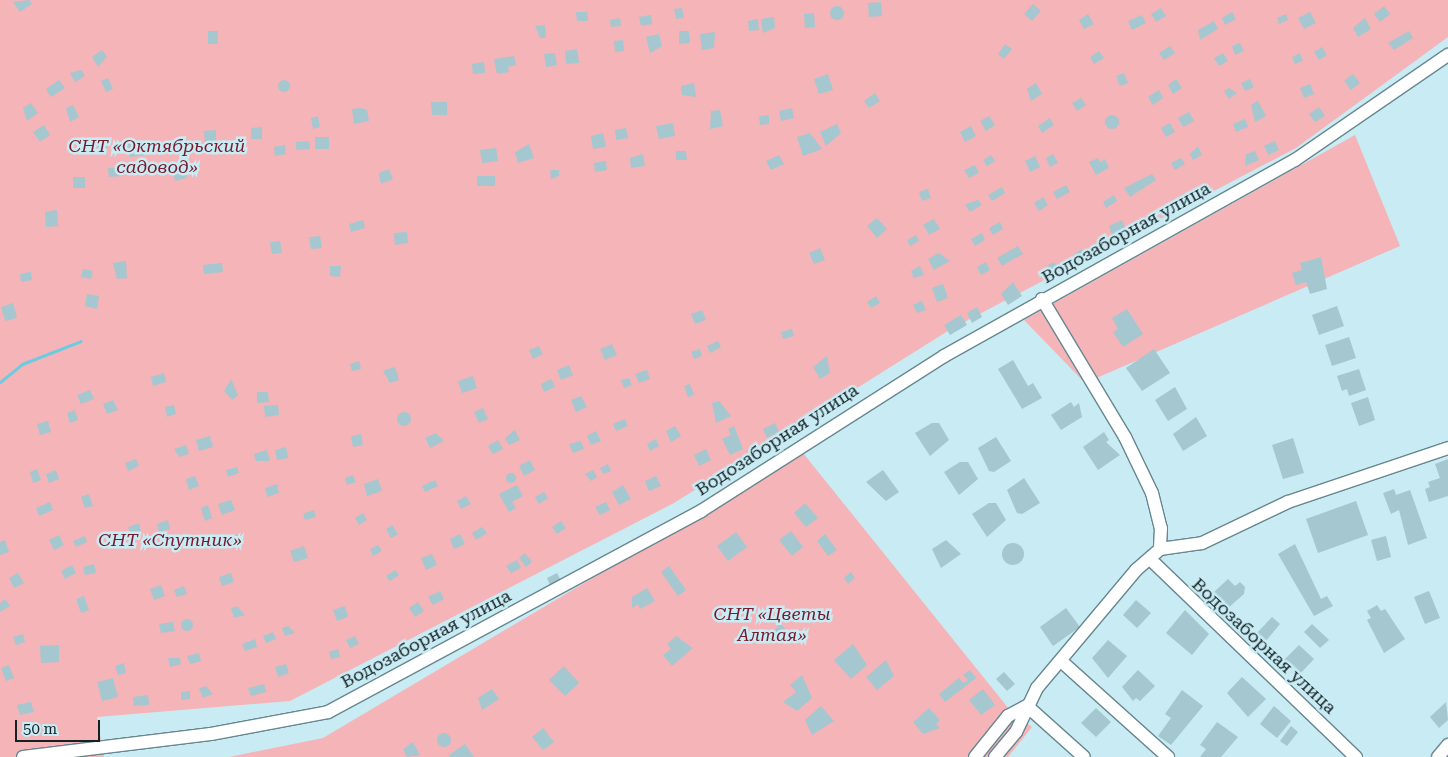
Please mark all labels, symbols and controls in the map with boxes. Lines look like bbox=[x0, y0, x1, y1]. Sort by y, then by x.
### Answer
park label: СНТ «Октябрьский садовод» bbox=[69, 136, 245, 178]
street label: Водозаборная улица bbox=[1038, 178, 1214, 288]
street label: Водозаборная улица bbox=[692, 379, 862, 501]
park label: СНТ «Спутник» bbox=[98, 529, 242, 551]
street label: Водозаборная улица bbox=[1187, 574, 1341, 718]
street label: Водозаборная улица bbox=[337, 585, 515, 693]
park label: СНТ «Цветы Алтая» bbox=[714, 604, 830, 646]
scale bar bbox=[18, 710, 102, 742]
text: 50 m bbox=[23, 720, 57, 738]

